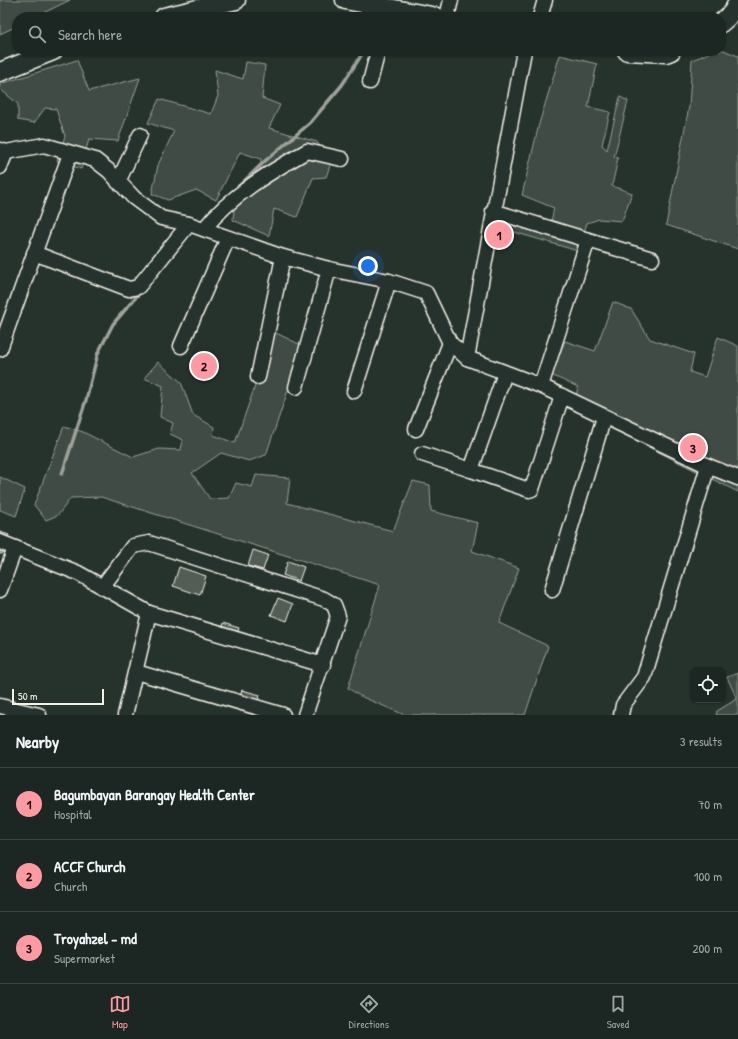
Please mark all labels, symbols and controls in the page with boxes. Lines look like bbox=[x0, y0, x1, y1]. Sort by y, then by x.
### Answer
search box bbox=[12, 12, 726, 56]
icon: search bbox=[26, 23, 48, 45]
text: Search here bbox=[58, 24, 122, 45]
pin: 1 bbox=[486, 220, 512, 250]
your location bbox=[358, 256, 378, 276]
pin: 2 bbox=[191, 351, 217, 381]
pin: 3 bbox=[680, 433, 706, 463]
map controls bbox=[690, 667, 726, 703]
button: locate bbox=[690, 667, 726, 703]
scale bar bbox=[12, 687, 104, 706]
text: 50 m bbox=[18, 689, 38, 703]
text: Nearby bbox=[16, 730, 59, 753]
text: 3 results bbox=[680, 732, 722, 750]
text: Bagumbayan Barangay Health Center bbox=[54, 784, 255, 805]
text: 1 bbox=[27, 795, 31, 813]
text: 70 m bbox=[698, 795, 722, 813]
text: Hospital bbox=[54, 805, 92, 823]
text: ACCF Church bbox=[54, 856, 125, 877]
text: 2 bbox=[26, 867, 32, 885]
text: 100 m bbox=[694, 867, 722, 885]
text: Church bbox=[54, 877, 87, 895]
text: Troyahzel - md bbox=[54, 928, 137, 949]
text: 3 bbox=[26, 939, 32, 957]
text: 200 m bbox=[692, 939, 722, 957]
text: Supermarket bbox=[54, 949, 115, 967]
tab: Map bbox=[109, 993, 131, 1031]
tab: Directions bbox=[349, 993, 389, 1031]
tab: Saved bbox=[607, 993, 629, 1031]

